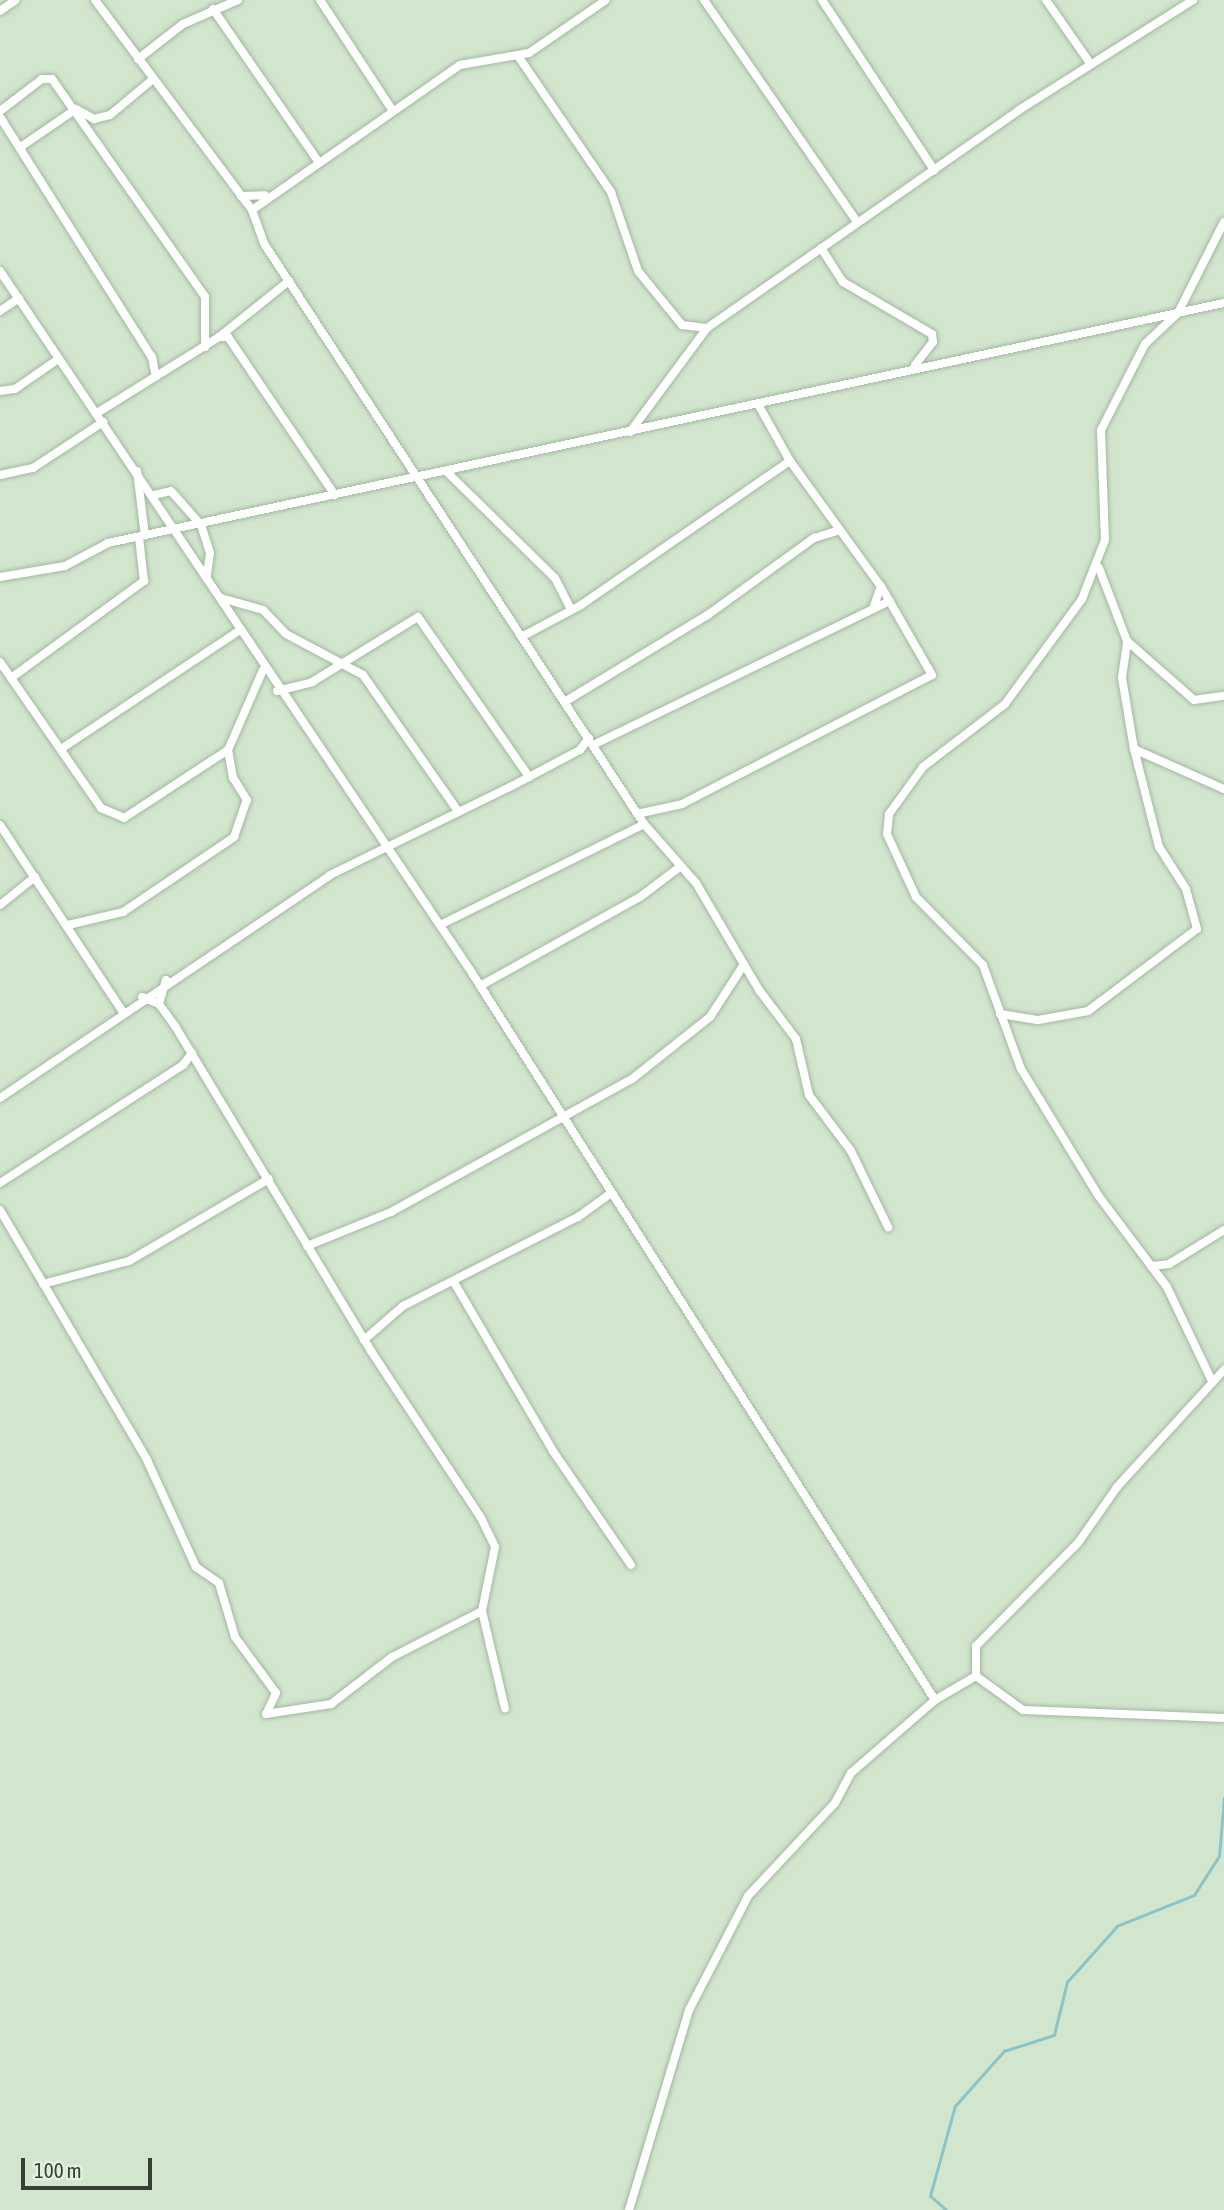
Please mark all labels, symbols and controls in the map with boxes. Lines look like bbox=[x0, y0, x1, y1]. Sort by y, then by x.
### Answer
scale bar bbox=[24, 2144, 156, 2188]
text: 100 m bbox=[34, 2158, 82, 2182]

